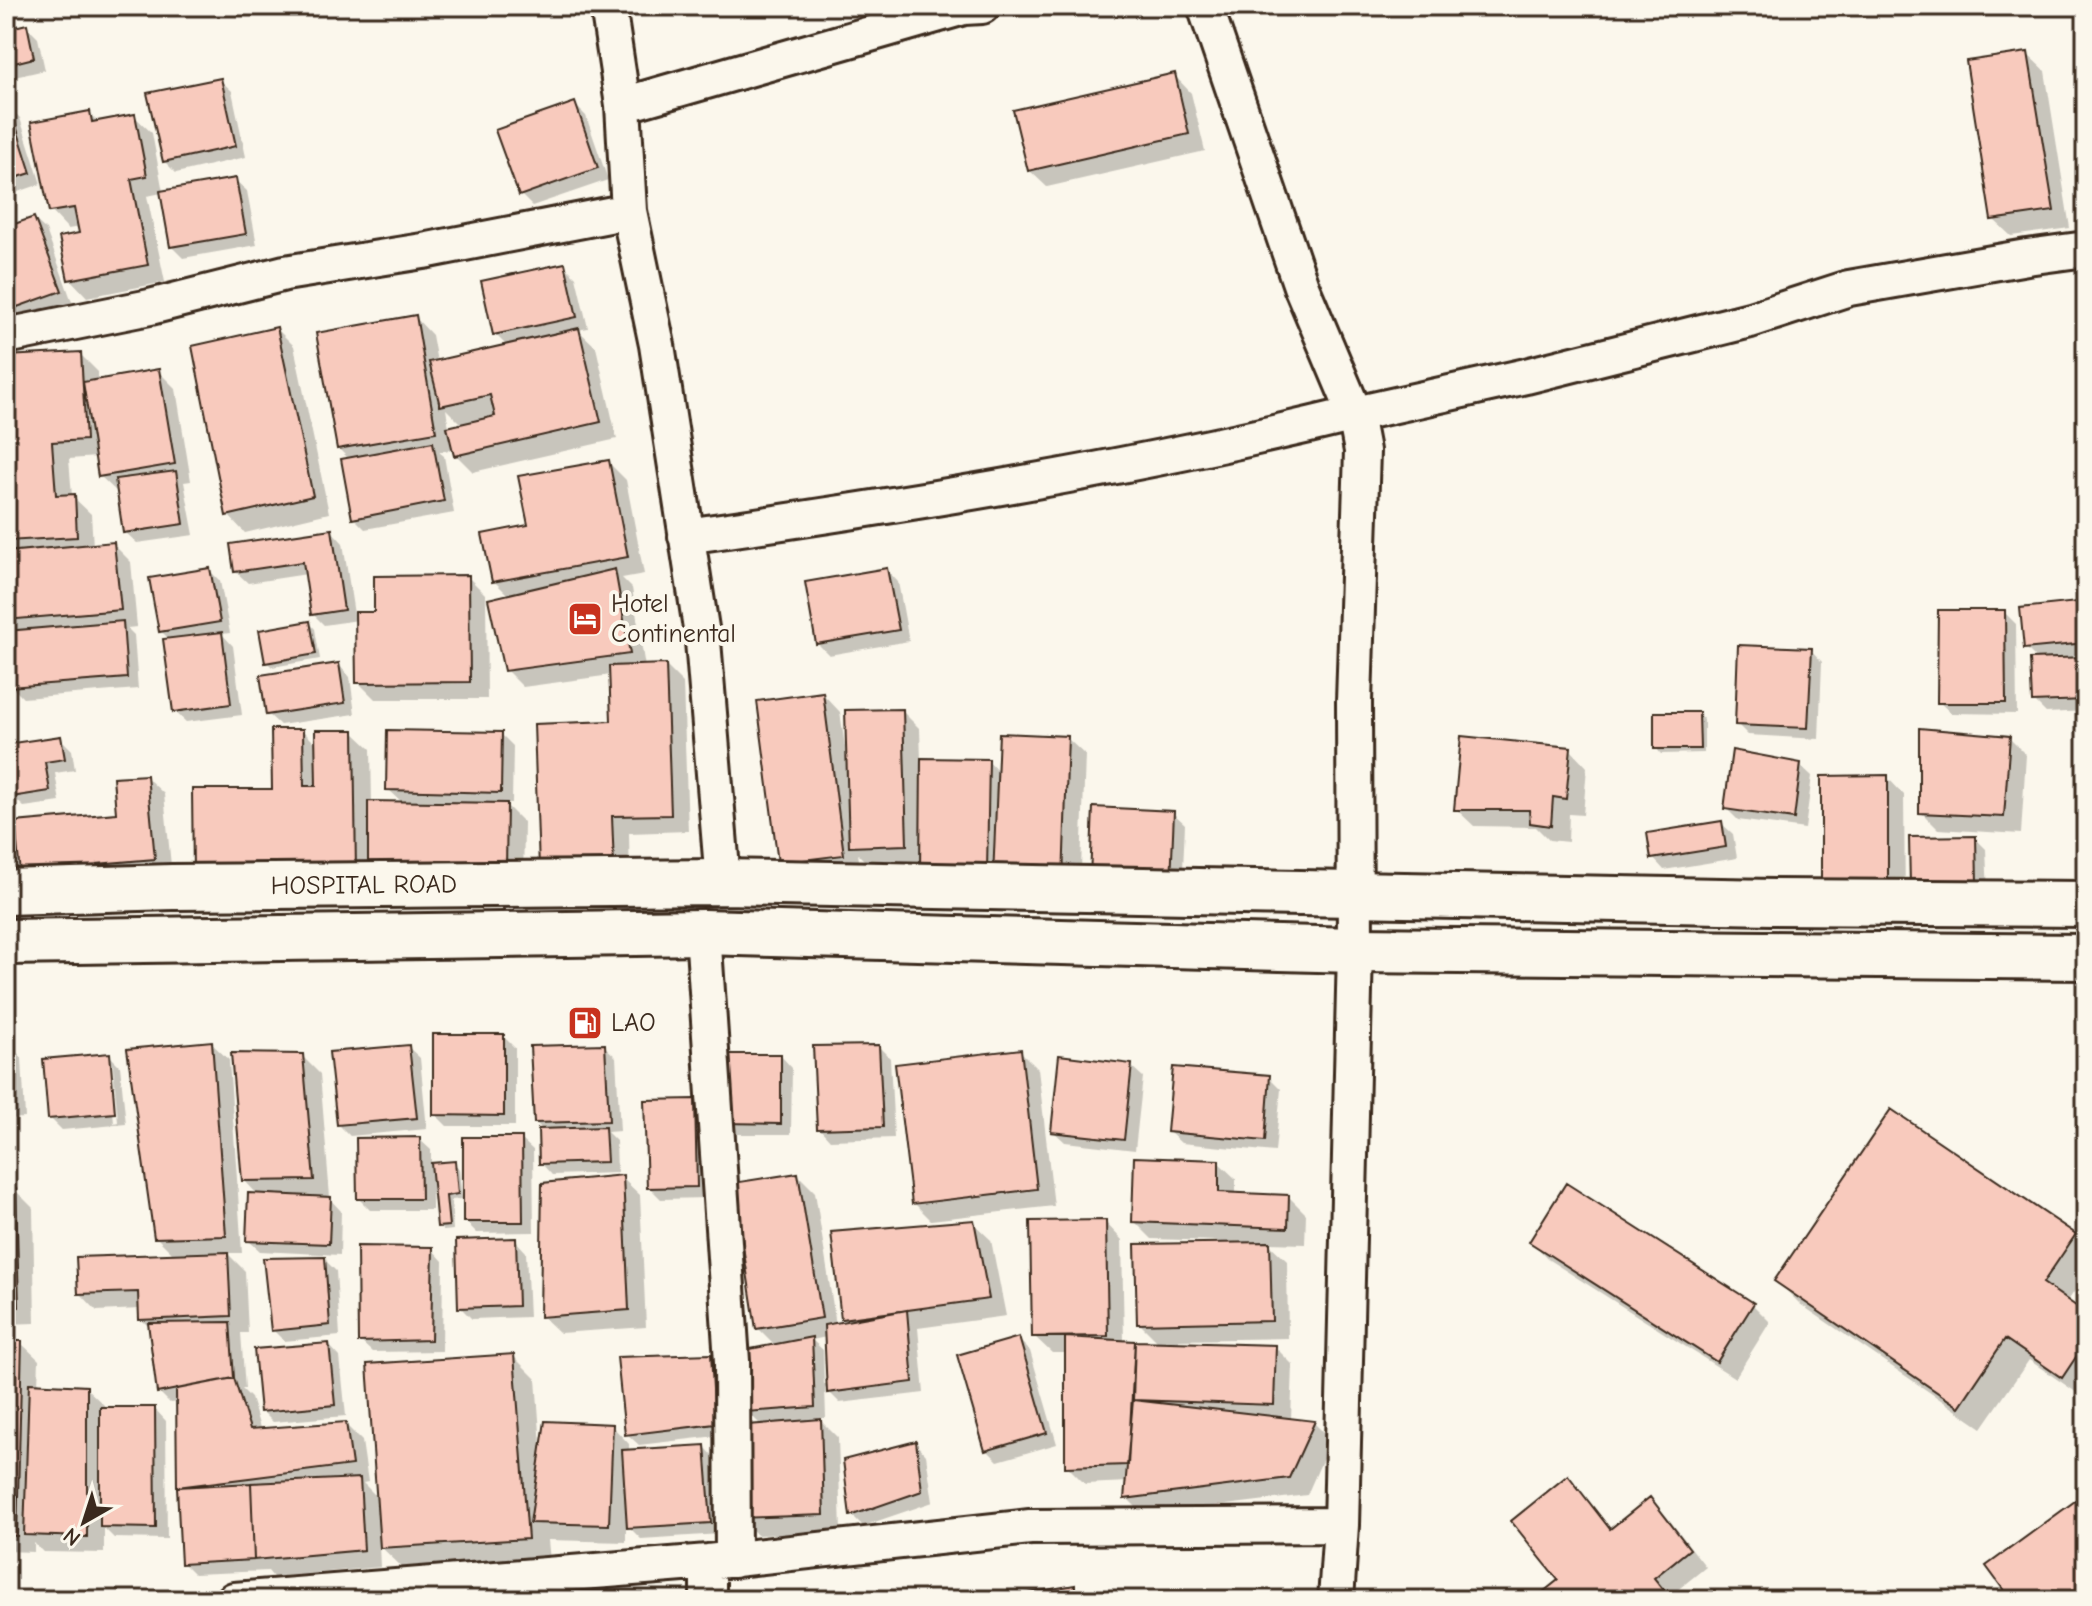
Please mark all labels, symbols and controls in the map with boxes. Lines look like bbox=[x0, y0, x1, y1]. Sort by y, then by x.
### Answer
place label: Hotel Continental bbox=[611, 589, 736, 649]
hotel icon: Hotel Continental bbox=[566, 600, 604, 638]
street label: HOSPITAL ROAD bbox=[271, 869, 457, 901]
fuel station icon: LAO bbox=[566, 1004, 604, 1042]
place label: LAO bbox=[611, 1008, 656, 1038]
north arrow bbox=[44, 1482, 124, 1562]
text: N bbox=[58, 1522, 86, 1551]

